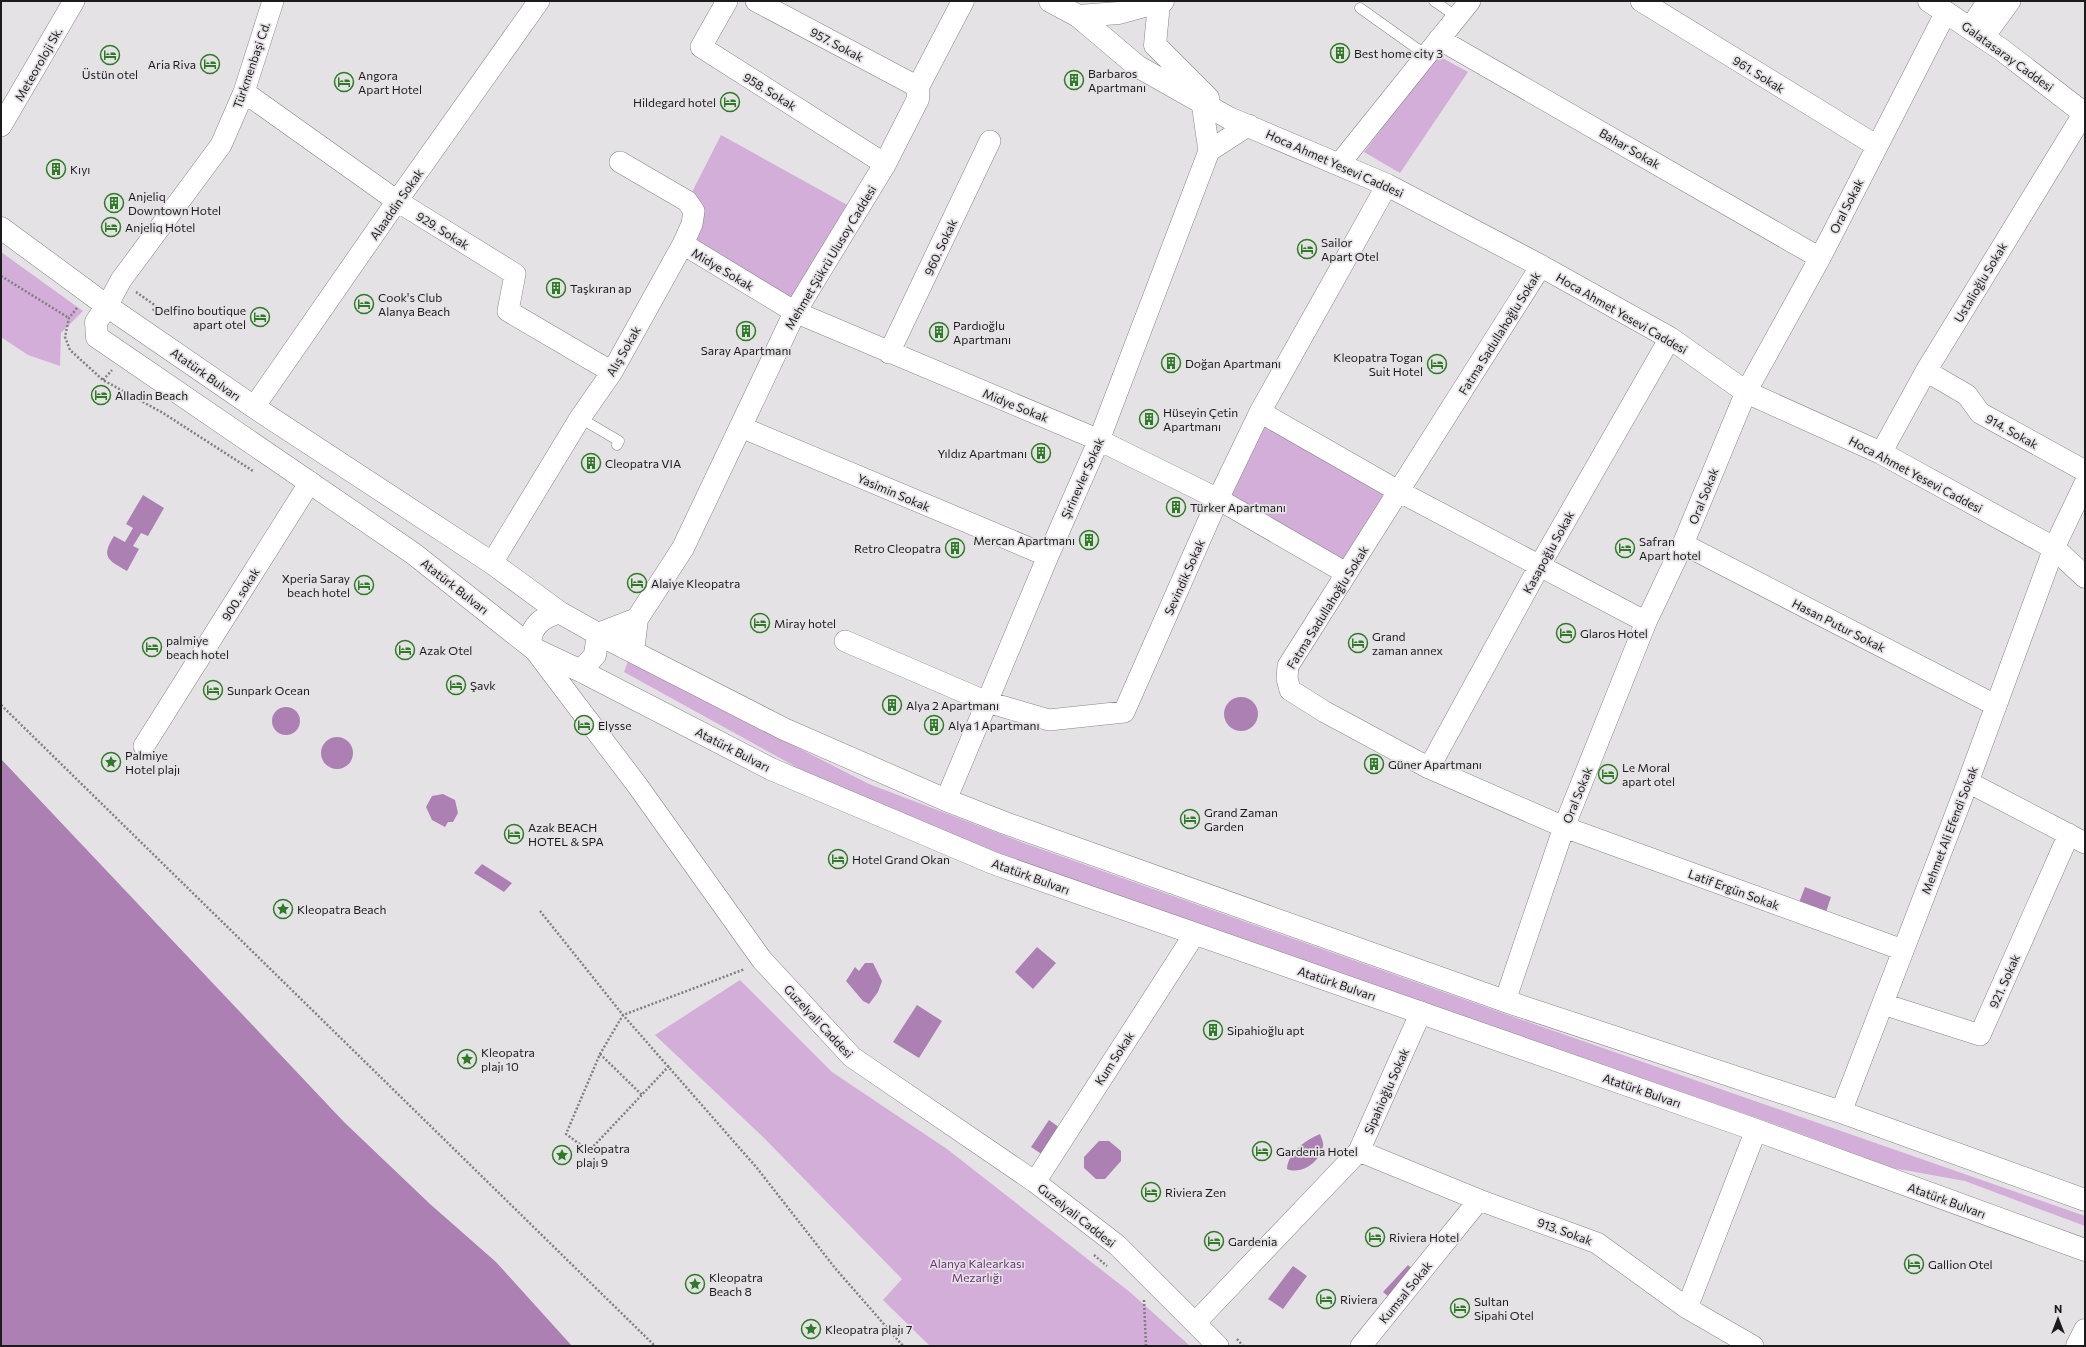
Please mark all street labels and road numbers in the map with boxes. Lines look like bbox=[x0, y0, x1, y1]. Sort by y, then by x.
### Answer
street label: Galatasaray Caddesi bbox=[1959, 18, 2057, 94]
street label: Türkmenbaşi Cd. bbox=[230, 20, 272, 110]
street label: Meteoroloji Sk. bbox=[11, 24, 65, 103]
street label: 957. Sokak bbox=[808, 24, 866, 64]
street label: 961. Sokak bbox=[1731, 53, 1788, 96]
street label: 958. Sokak bbox=[741, 69, 800, 113]
street label: Bahar Sokak bbox=[1597, 125, 1663, 171]
street label: Hoca Ahmet Yesevi Caddesi bbox=[1264, 126, 1406, 200]
street label: Alaaddin Sokak bbox=[366, 165, 426, 242]
street label: Oral Sokak bbox=[1826, 176, 1866, 236]
street label: Mehmet Şükrü Ulusoy Caddesi bbox=[781, 183, 879, 331]
street label: 929. Sokak bbox=[414, 208, 472, 252]
street label: 960. Sokak bbox=[921, 216, 959, 278]
street label: Ustalioğlu Sokak bbox=[1951, 239, 2010, 324]
street label: Midye Sokak bbox=[690, 245, 757, 293]
street label: Fatma Sadullahoğlu Sokak bbox=[1455, 269, 1543, 397]
street label: Hoca Ahmet Yesevi Caddesi bbox=[1554, 270, 1690, 356]
street label: Alış Sokak bbox=[603, 323, 643, 379]
street label: Atatürk Bulvarı bbox=[168, 345, 244, 403]
street label: Midye Sokak bbox=[981, 385, 1051, 425]
street label: 914. Sokak bbox=[1983, 411, 2041, 451]
street label: Hoca Ahmet Yesevi Caddesi bbox=[1847, 433, 1985, 515]
street label: Şirinevler Sokak bbox=[1058, 435, 1106, 521]
street label: Oral Sokak bbox=[1685, 465, 1721, 526]
street label: Yasimin Sokak bbox=[856, 470, 933, 514]
street label: Kasapoğlu Sokak bbox=[1519, 508, 1577, 596]
street label: Sevindik Sokak bbox=[1161, 536, 1207, 617]
street label: Fatma Sadullahoğlu Sokak bbox=[1283, 543, 1371, 671]
street label: Atatürk Bulvarı bbox=[418, 555, 492, 617]
street label: 900. sokak bbox=[218, 565, 262, 623]
street label: Hasan Putur Sokak bbox=[1790, 595, 1888, 655]
street label: Atatürk Bulvarı bbox=[693, 724, 773, 774]
street label: Oral Sokak bbox=[1559, 764, 1595, 825]
street label: Mehmet Ali Efendi Sokak bbox=[1918, 764, 1980, 896]
street label: Atatürk Bulvarı bbox=[990, 855, 1072, 897]
street label: Latif Ergün Sokak bbox=[1687, 866, 1782, 912]
street label: 921. Sokak bbox=[1986, 951, 2022, 1010]
street label: Atatürk Bulvarı bbox=[1296, 963, 1378, 1003]
street label: Guzelyali Caddesi bbox=[782, 982, 856, 1060]
street label: Kum Sokak bbox=[1092, 1028, 1137, 1087]
street label: Sipahioğlu Sokak bbox=[1361, 1045, 1411, 1136]
street label: Atatürk Bulvarı bbox=[1601, 1070, 1683, 1110]
street label: Atatürk Bulvarı bbox=[1906, 1179, 1988, 1221]
street label: Guzelyali Caddesi bbox=[1035, 1180, 1119, 1250]
street label: 913. Sokak bbox=[1536, 1215, 1595, 1248]
street label: Kumsal Sokak bbox=[1376, 1258, 1435, 1326]

